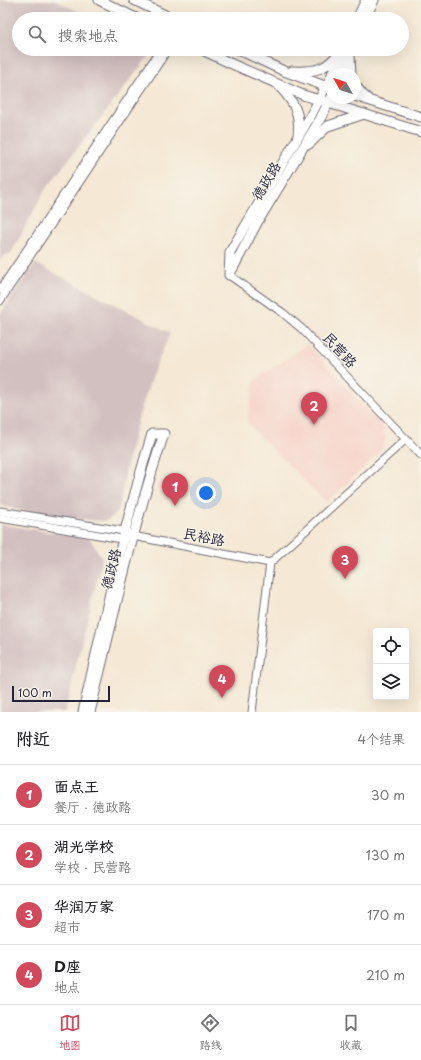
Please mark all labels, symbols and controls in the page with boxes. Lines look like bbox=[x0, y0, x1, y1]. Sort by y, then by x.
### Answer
search box bbox=[12, 12, 409, 56]
icon: search bbox=[26, 23, 48, 45]
text: 搜索地点 bbox=[58, 23, 118, 46]
north arrow bbox=[325, 68, 361, 104]
street label: 德政路 bbox=[246, 157, 285, 204]
street label: 民营路 bbox=[318, 327, 362, 372]
pin: 2 bbox=[301, 392, 327, 425]
pin: 1 bbox=[162, 473, 188, 506]
your location bbox=[196, 483, 216, 503]
street label: 民裕路 bbox=[181, 522, 227, 551]
street label: 德政路 bbox=[95, 546, 126, 592]
pin: 3 bbox=[332, 546, 358, 579]
map controls bbox=[373, 628, 409, 700]
button: locate bbox=[373, 628, 409, 664]
button: layers bbox=[373, 664, 409, 700]
pin: 4 bbox=[209, 665, 235, 698]
scale bar bbox=[12, 684, 110, 703]
text: 100 m bbox=[18, 684, 52, 701]
text: 附近 bbox=[16, 725, 50, 751]
text: 4个结果 bbox=[357, 729, 405, 748]
text: 面点王 bbox=[54, 774, 99, 797]
text: 1 bbox=[26, 785, 32, 804]
text: 30 m bbox=[371, 785, 405, 804]
text: 餐厅 · 德政路 bbox=[54, 797, 131, 816]
text: 湖光学校 bbox=[54, 834, 114, 857]
text: 2 bbox=[24, 845, 34, 864]
text: 130 m bbox=[366, 845, 405, 864]
text: 学校 · 民营路 bbox=[54, 857, 131, 876]
text: 华润万家 bbox=[54, 894, 114, 917]
text: 3 bbox=[25, 905, 33, 924]
text: 170 m bbox=[367, 905, 405, 924]
text: 超市 bbox=[54, 917, 80, 936]
text: D座 bbox=[54, 954, 81, 977]
text: 4 bbox=[25, 965, 33, 984]
text: 210 m bbox=[366, 965, 405, 984]
text: 地点 bbox=[54, 977, 80, 996]
tab: 地图 bbox=[59, 1012, 81, 1053]
tab: 路线 bbox=[199, 1012, 221, 1053]
tab: 收藏 bbox=[340, 1012, 362, 1053]

